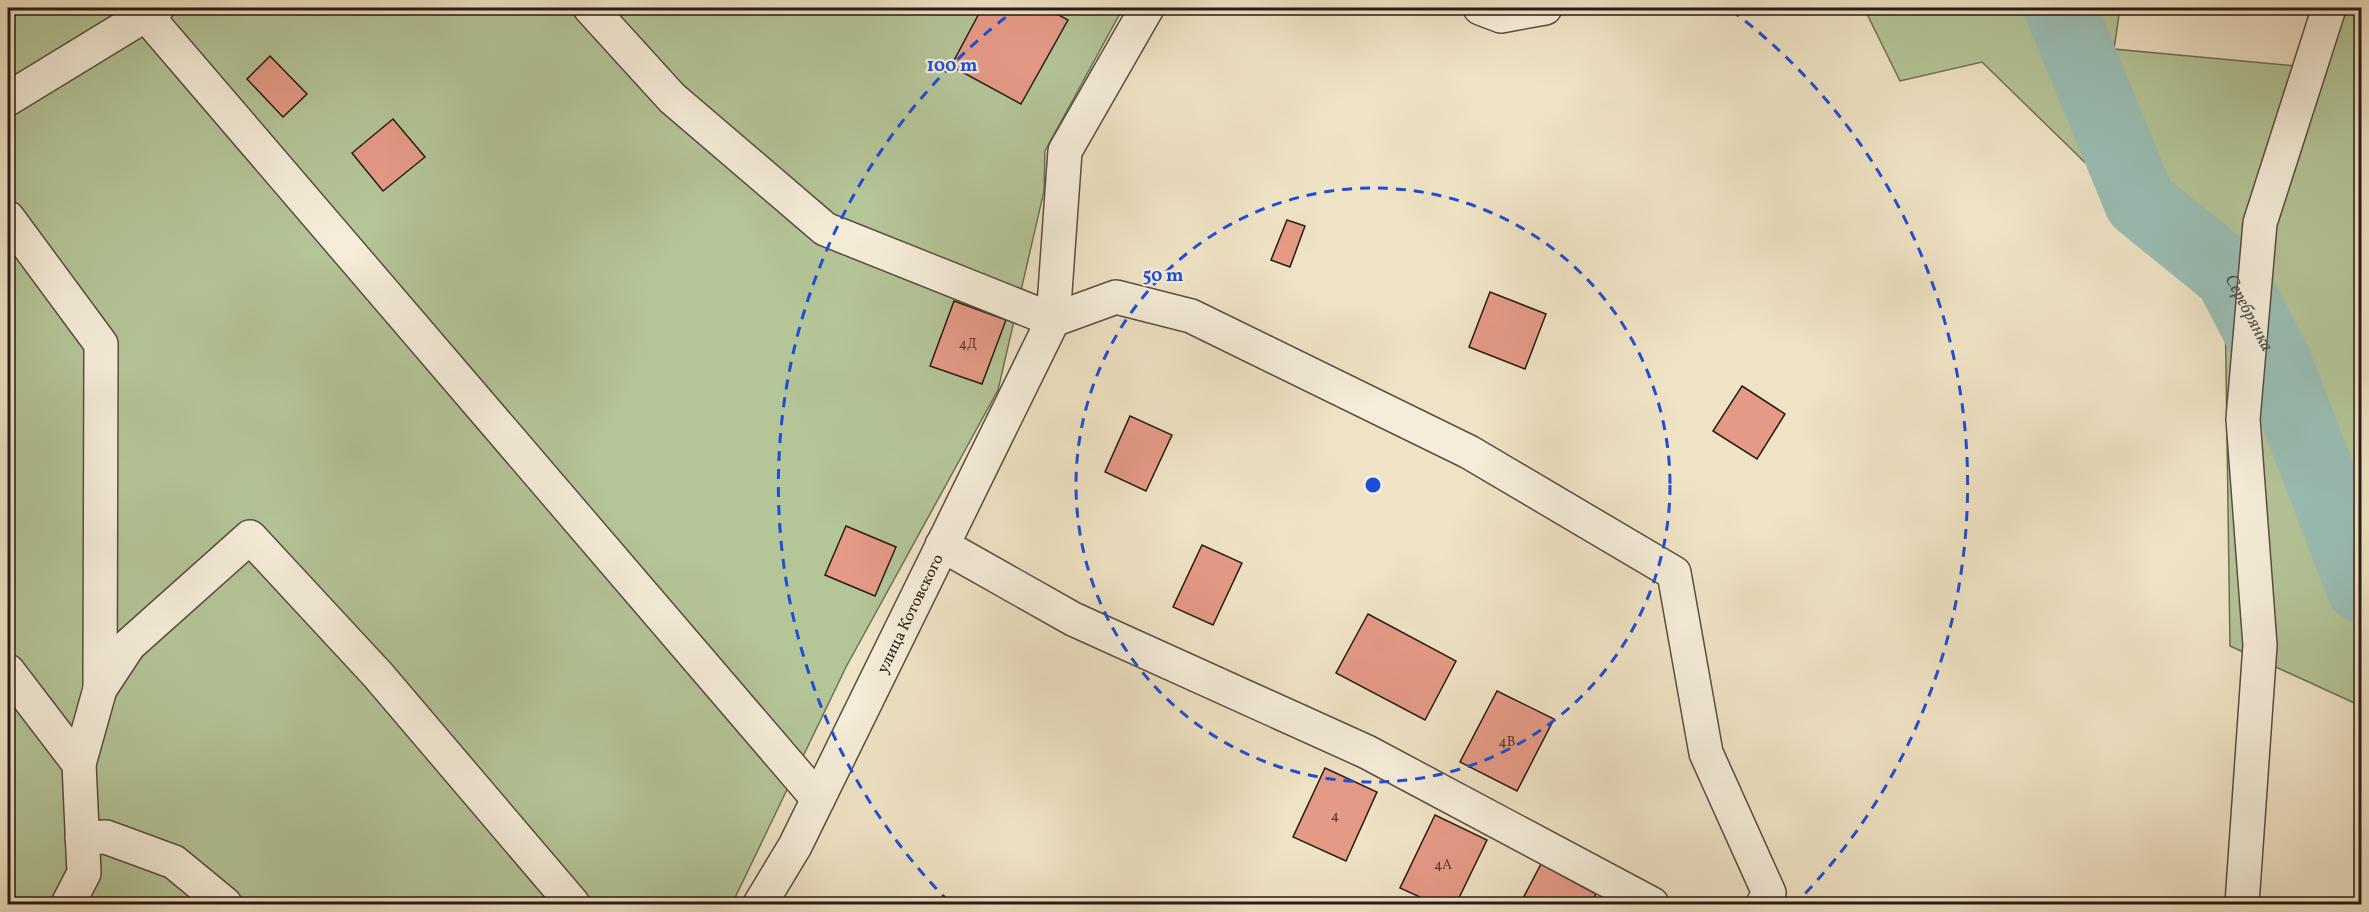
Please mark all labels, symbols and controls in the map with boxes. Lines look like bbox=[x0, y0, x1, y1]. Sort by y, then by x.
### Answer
text: 100 m bbox=[927, 54, 977, 79]
text: 50 m bbox=[1143, 264, 1183, 289]
water label: Серебрянка bbox=[2218, 270, 2279, 356]
house number: 4Д bbox=[959, 335, 977, 354]
centre of rings bbox=[1363, 475, 1383, 495]
street label: улица Котовского bbox=[872, 551, 950, 678]
house number: 4В bbox=[1498, 733, 1516, 752]
house number: 4 bbox=[1331, 807, 1339, 826]
house number: 4А bbox=[1434, 856, 1452, 875]

